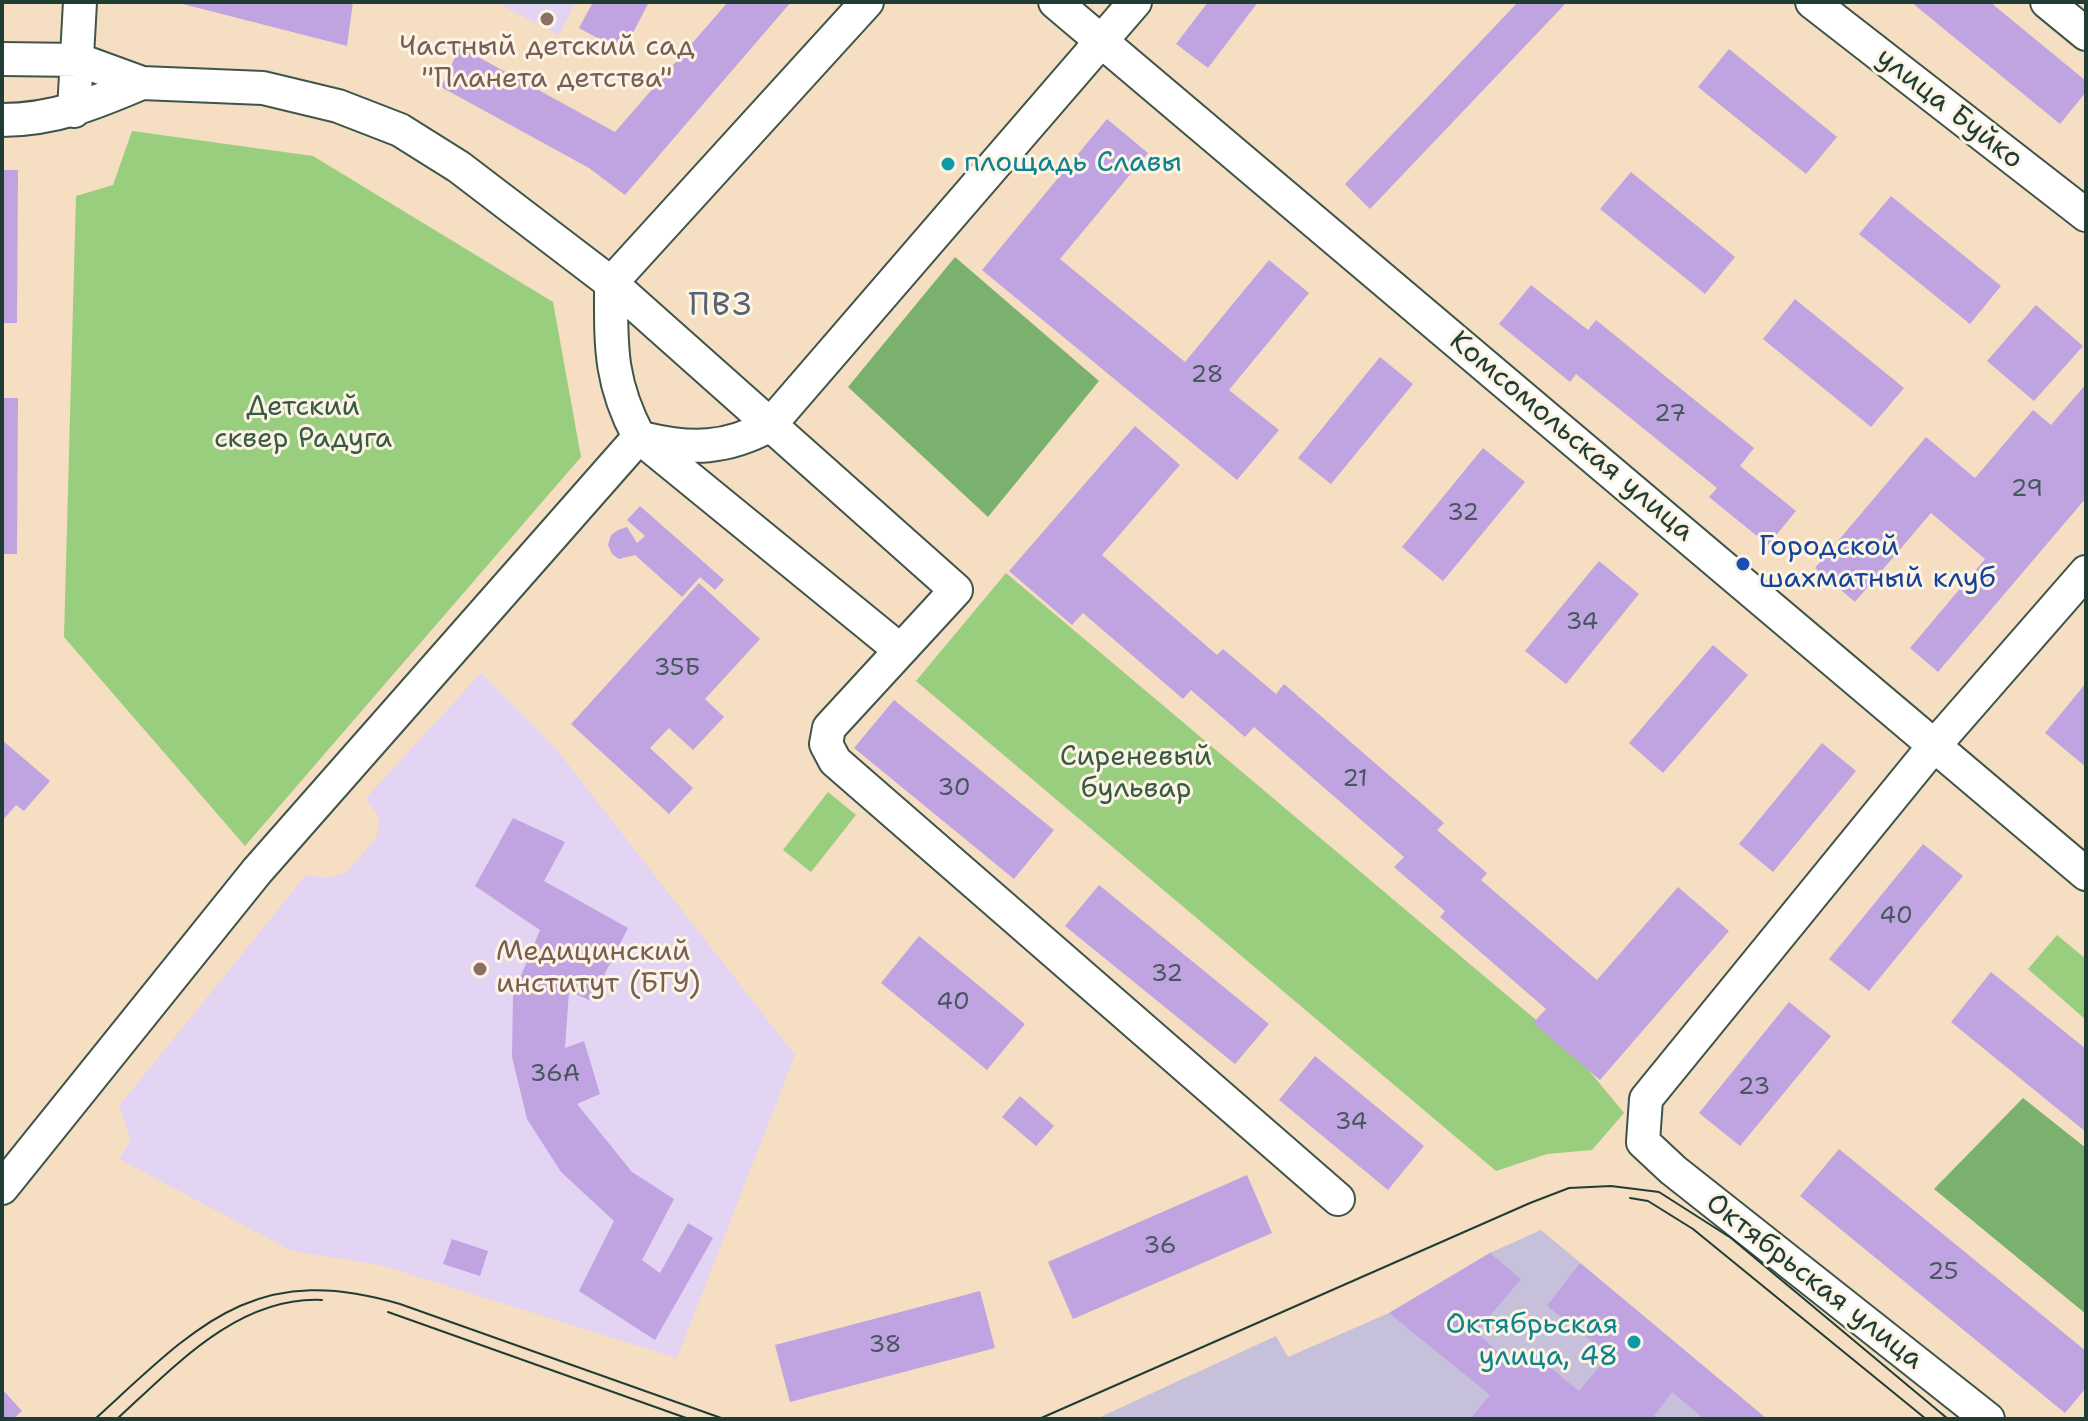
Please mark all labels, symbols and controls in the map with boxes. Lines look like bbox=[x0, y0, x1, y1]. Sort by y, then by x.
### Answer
marker: Частный детский сад "Планета детства" bbox=[538, 10, 556, 28]
place label: Частный детский сад "Планета детства" bbox=[399, 31, 695, 97]
street label: улица Буйко bbox=[1869, 41, 2029, 177]
place label: площадь Славы bbox=[964, 147, 1182, 181]
marker: площадь Славы bbox=[939, 155, 957, 173]
district label: ПВЗ bbox=[688, 288, 754, 326]
street label: Комсомольская улица bbox=[1442, 325, 1700, 549]
house number: 28 bbox=[1191, 362, 1223, 390]
park label: Детский сквер Радуга bbox=[214, 391, 392, 457]
house number: 27 bbox=[1654, 401, 1686, 429]
house number: 29 bbox=[2011, 476, 2043, 504]
house number: 32 bbox=[1447, 500, 1479, 528]
place label: Городской шахматный клуб bbox=[1759, 531, 1996, 597]
marker: Городской шахматный клуб bbox=[1734, 555, 1752, 573]
house number: 34 bbox=[1566, 609, 1598, 637]
house number: 35Б bbox=[654, 655, 700, 683]
park label: Сиреневый бульвар bbox=[1060, 741, 1212, 807]
house number: 21 bbox=[1342, 766, 1368, 794]
house number: 30 bbox=[937, 775, 971, 803]
house number: 40 bbox=[1879, 903, 1913, 931]
place label: Медицинский институт (БГУ) bbox=[496, 936, 701, 1002]
marker: Медицинский институт (БГУ) bbox=[471, 960, 489, 978]
house number: 32 bbox=[1151, 961, 1183, 989]
house number: 40 bbox=[936, 989, 970, 1017]
house number: 36А bbox=[530, 1061, 580, 1089]
house number: 23 bbox=[1738, 1074, 1770, 1102]
house number: 34 bbox=[1335, 1109, 1367, 1137]
street label: Октябрьская улица bbox=[1699, 1187, 1929, 1377]
house number: 36 bbox=[1144, 1233, 1176, 1261]
house number: 25 bbox=[1927, 1259, 1959, 1287]
place label: Октябрьская улица, 48 bbox=[1445, 1309, 1618, 1375]
house number: 38 bbox=[869, 1332, 901, 1360]
marker: Октябрьская улица, 48 bbox=[1625, 1333, 1643, 1351]

